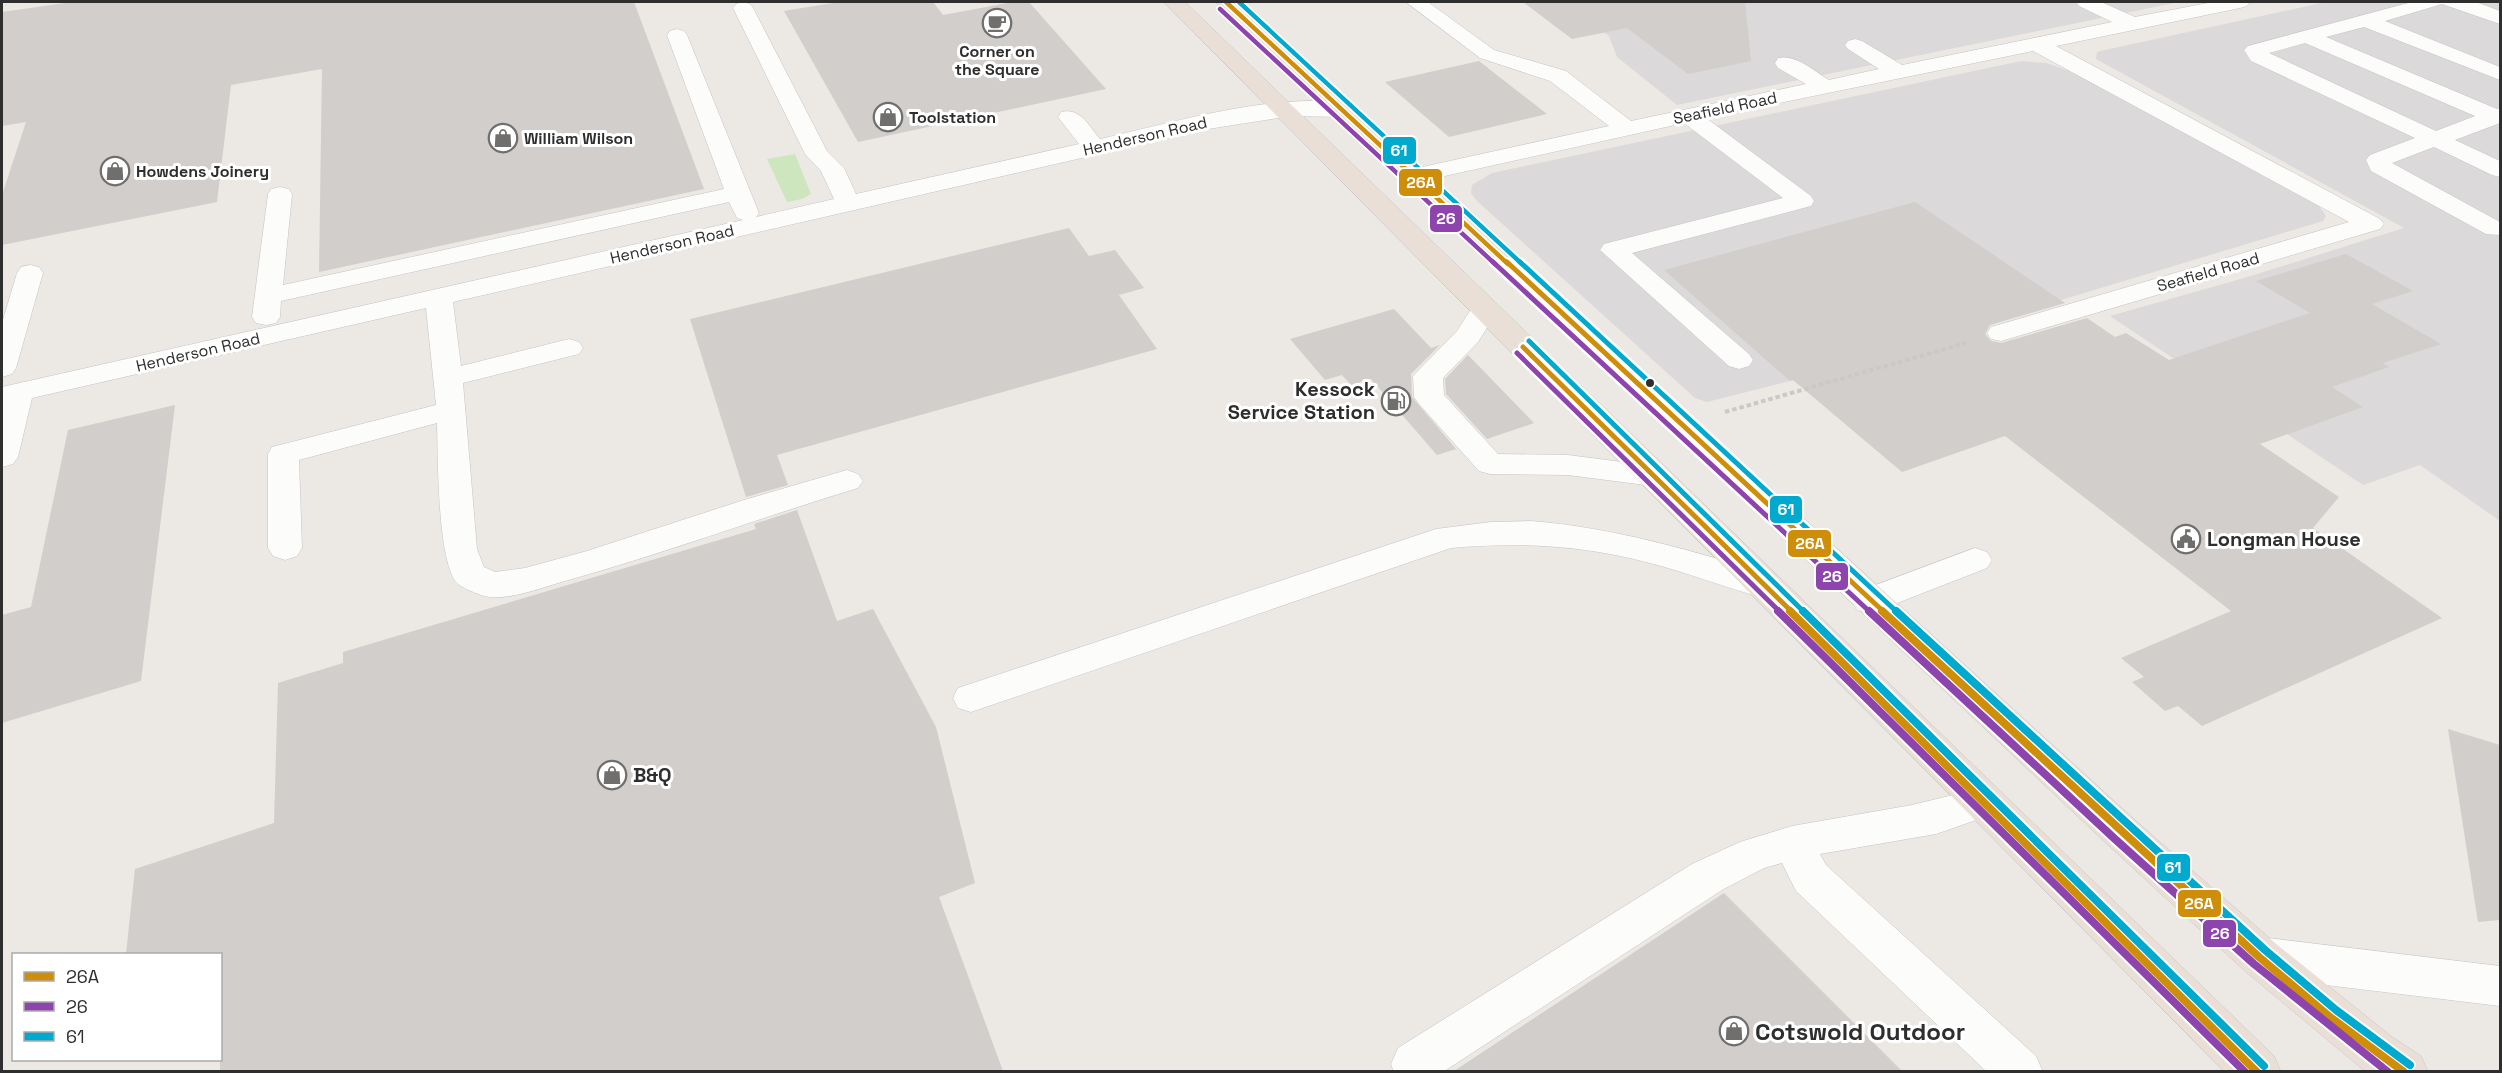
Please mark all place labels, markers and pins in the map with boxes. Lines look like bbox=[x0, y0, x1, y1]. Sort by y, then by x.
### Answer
cafe icon: Corner on the Square bbox=[981, 7, 1013, 39]
place label: Corner on the Square bbox=[955, 41, 1039, 80]
shop icon: Toolstation bbox=[872, 101, 904, 133]
place label: Toolstation bbox=[909, 107, 996, 128]
shop icon: William Wilson bbox=[487, 122, 519, 154]
place label: William Wilson bbox=[524, 128, 633, 149]
shop icon: Howdens Joinery bbox=[99, 155, 131, 187]
place label: Howdens Joinery bbox=[136, 161, 269, 182]
place label: Kessock Service Station bbox=[1228, 376, 1375, 425]
unlabelled marker bbox=[1644, 377, 1656, 389]
fuel station icon: Kessock Service Station bbox=[1380, 385, 1412, 417]
public building icon: Longman House bbox=[2170, 523, 2202, 555]
place label: Longman House bbox=[2207, 526, 2361, 552]
shop icon: B&Q bbox=[596, 759, 628, 791]
place label: B&Q bbox=[633, 762, 672, 788]
shop icon: Cotswold Outdoor bbox=[1718, 1015, 1750, 1047]
place label: Cotswold Outdoor bbox=[1755, 1016, 1965, 1047]

